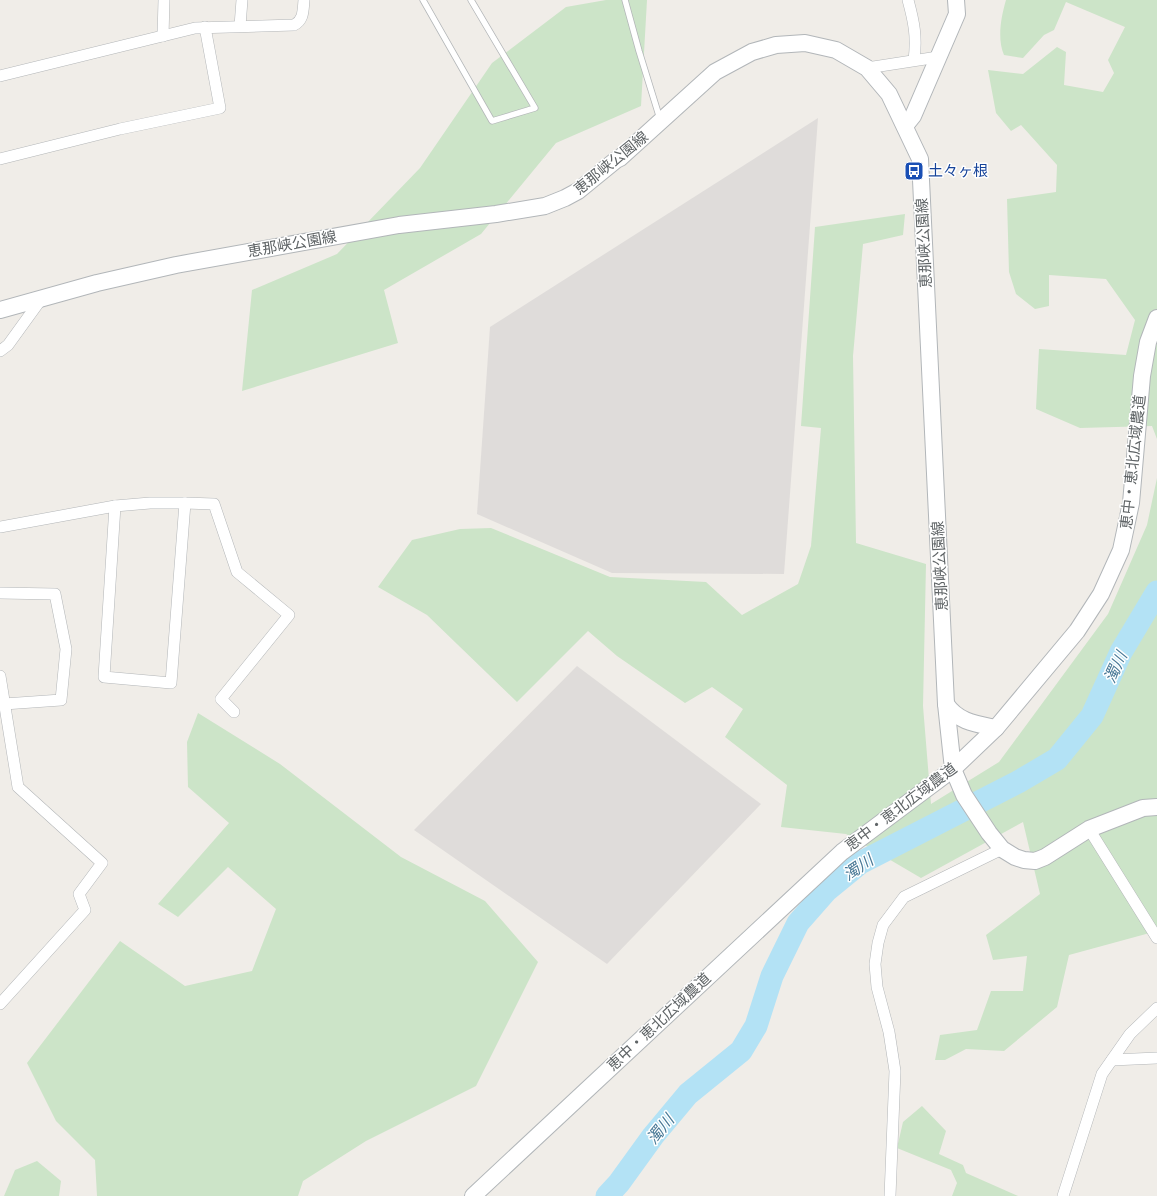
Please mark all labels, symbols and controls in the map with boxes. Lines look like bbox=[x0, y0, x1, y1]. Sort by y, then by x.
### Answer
street label: 恵那峡公園線 bbox=[570, 128, 652, 198]
bus stop icon: 土々ヶ根 bbox=[903, 160, 925, 182]
place label: 土々ヶ根 bbox=[928, 162, 988, 180]
street label: 恵那峡公園線 bbox=[913, 198, 935, 288]
street label: 恵那峡公園線 bbox=[246, 227, 338, 261]
street label: 恵中・恵北広域農道 bbox=[1117, 394, 1149, 530]
street label: 恵那峡公園線 bbox=[929, 521, 951, 611]
water label: 濁川 bbox=[1100, 647, 1133, 686]
street label: 恵中・恵北広域農道 bbox=[842, 759, 960, 855]
water label: 濁川 bbox=[840, 849, 879, 885]
street label: 恵中・恵北広域農道 bbox=[603, 969, 715, 1075]
water label: 濁川 bbox=[643, 1109, 680, 1148]

